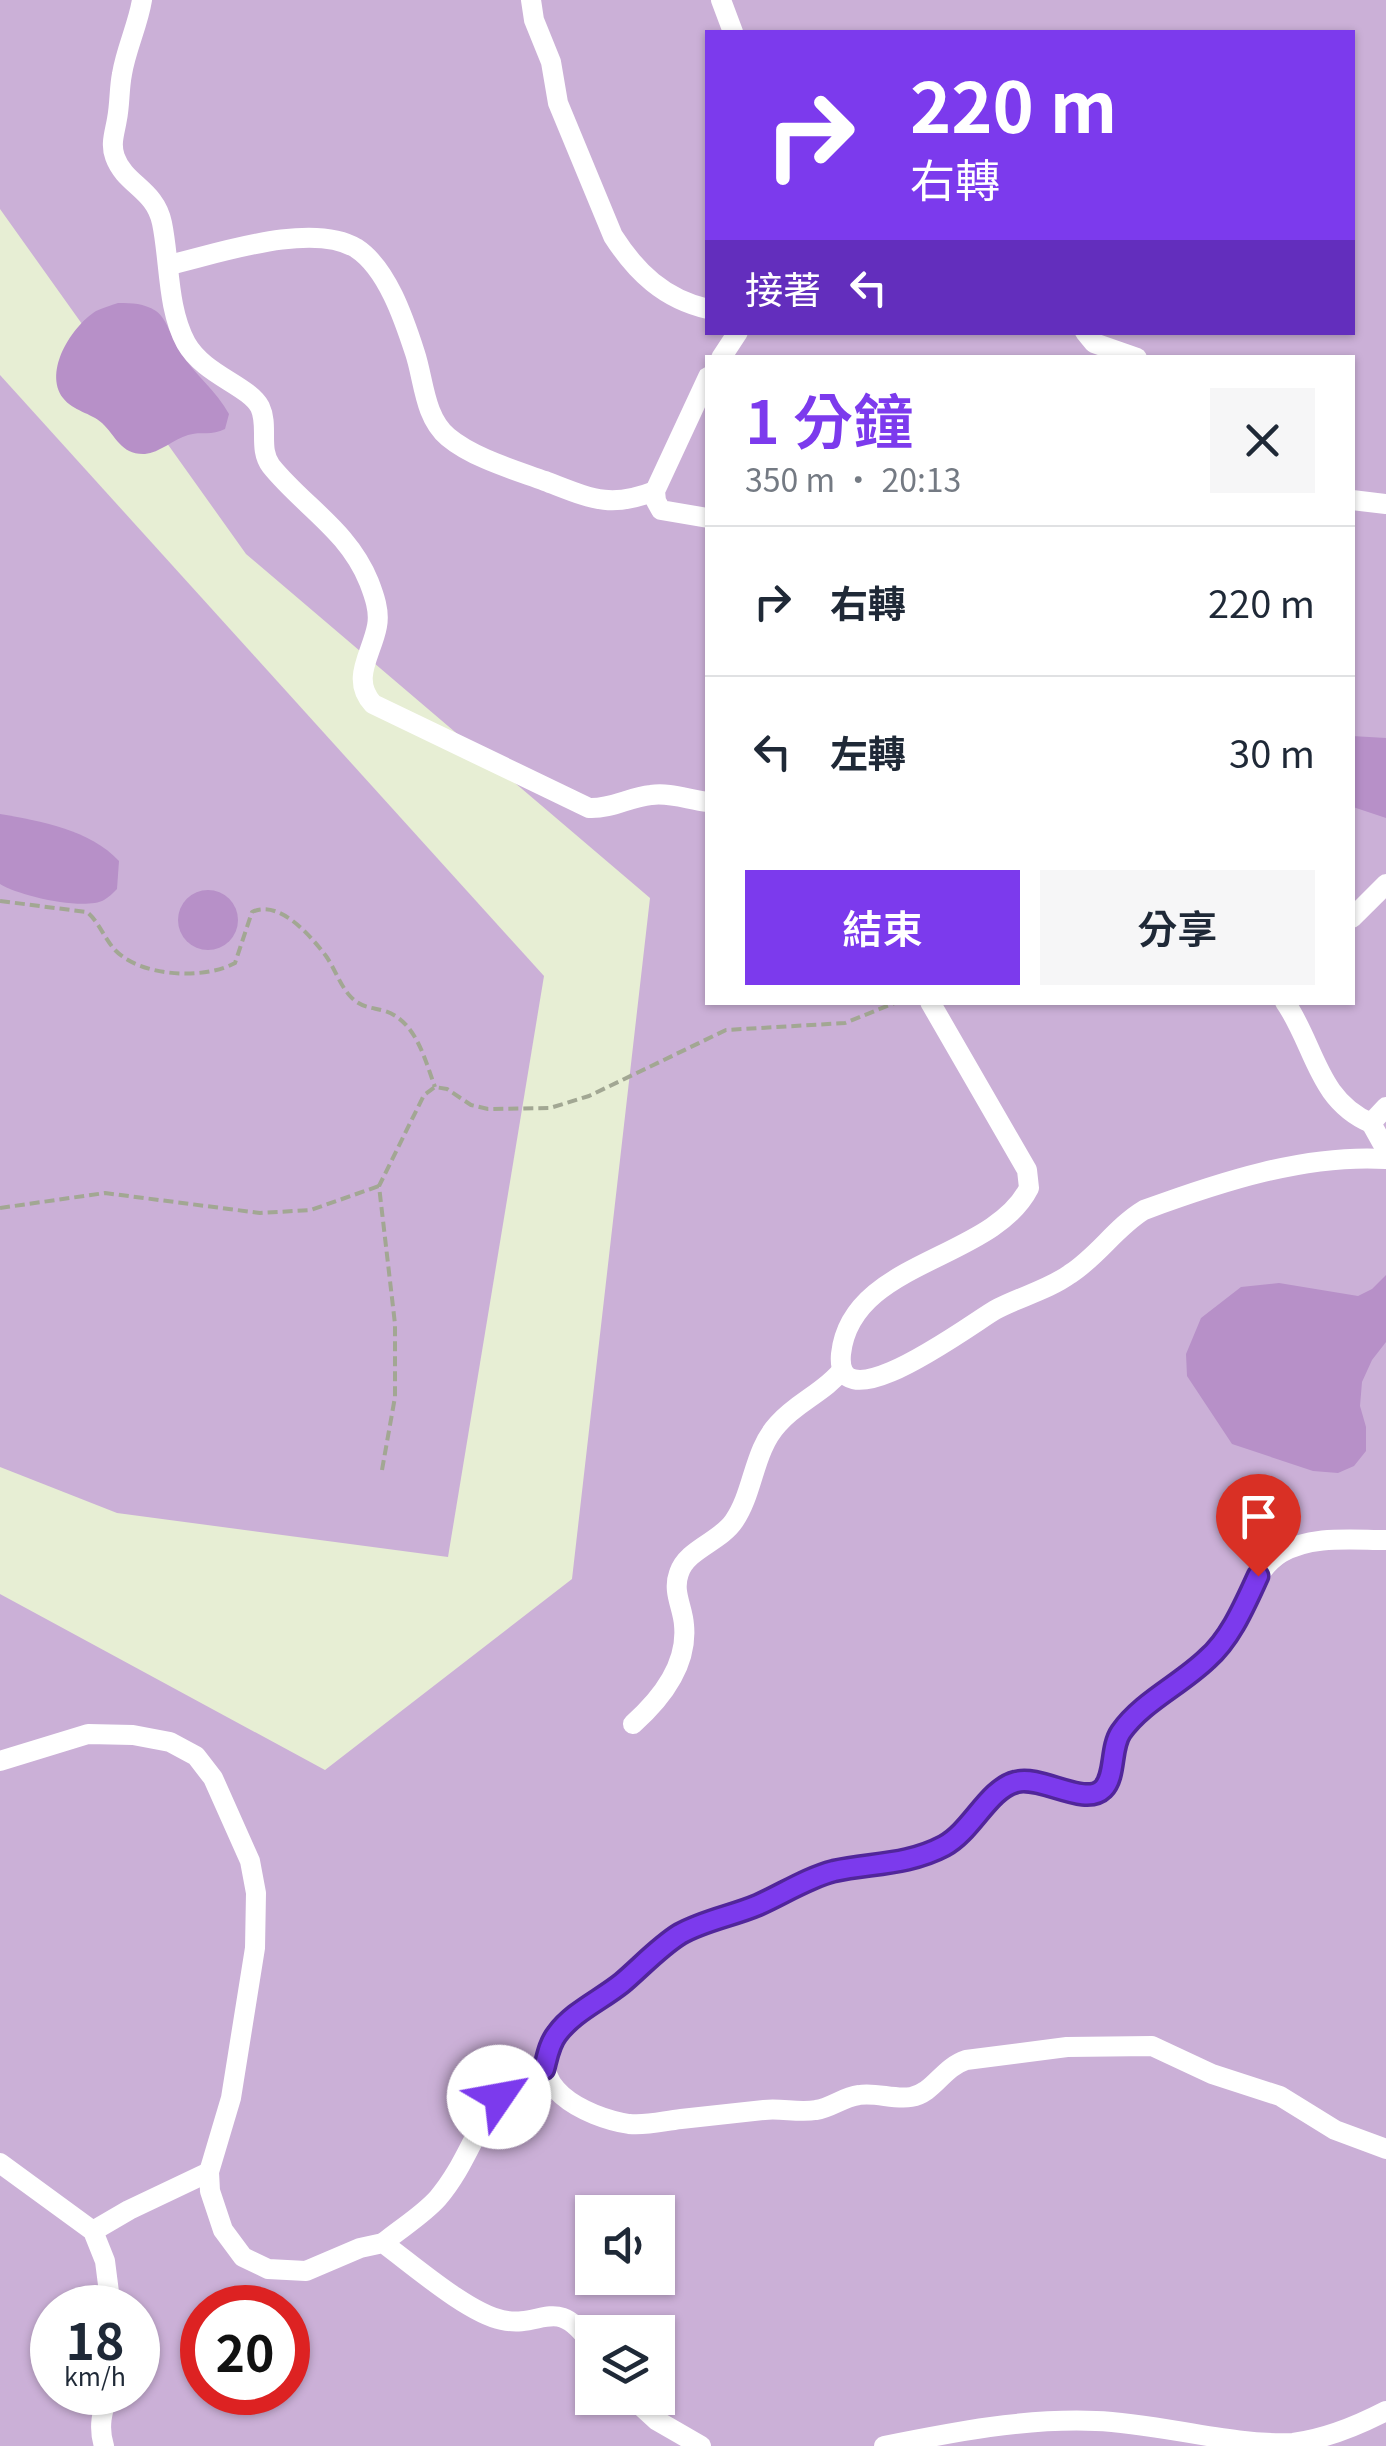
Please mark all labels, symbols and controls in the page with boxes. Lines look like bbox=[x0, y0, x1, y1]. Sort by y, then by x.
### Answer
text: 220 m bbox=[910, 52, 1117, 153]
icon: right bbox=[745, 70, 875, 200]
text: 右轉 bbox=[910, 145, 1000, 210]
text: 接著 bbox=[745, 260, 821, 315]
icon: left bbox=[841, 260, 896, 315]
text: 1 分鐘 bbox=[745, 374, 913, 461]
button: close bbox=[1210, 388, 1315, 493]
text: 350 m · 20:13 bbox=[745, 455, 961, 501]
icon: right bbox=[745, 574, 800, 629]
text: 右轉 bbox=[830, 574, 906, 629]
text: 220 m bbox=[1208, 574, 1315, 629]
icon: left bbox=[745, 724, 800, 779]
text: 左轉 bbox=[830, 724, 906, 779]
text: 30 m bbox=[1229, 724, 1315, 779]
button: 結束 bbox=[745, 870, 1020, 985]
button: 分享 bbox=[1040, 870, 1315, 985]
pin bbox=[1216, 1474, 1301, 1577]
icon: arrive bbox=[1231, 1489, 1286, 1544]
position arrow bbox=[447, 2045, 551, 2149]
map controls bbox=[575, 2195, 675, 2415]
button: sound bbox=[575, 2195, 675, 2295]
speed limit sign: 20 bbox=[180, 2285, 310, 2415]
text: 18 bbox=[66, 2302, 125, 2374]
button: layers bbox=[575, 2315, 675, 2415]
text: km/h bbox=[64, 2357, 126, 2393]

